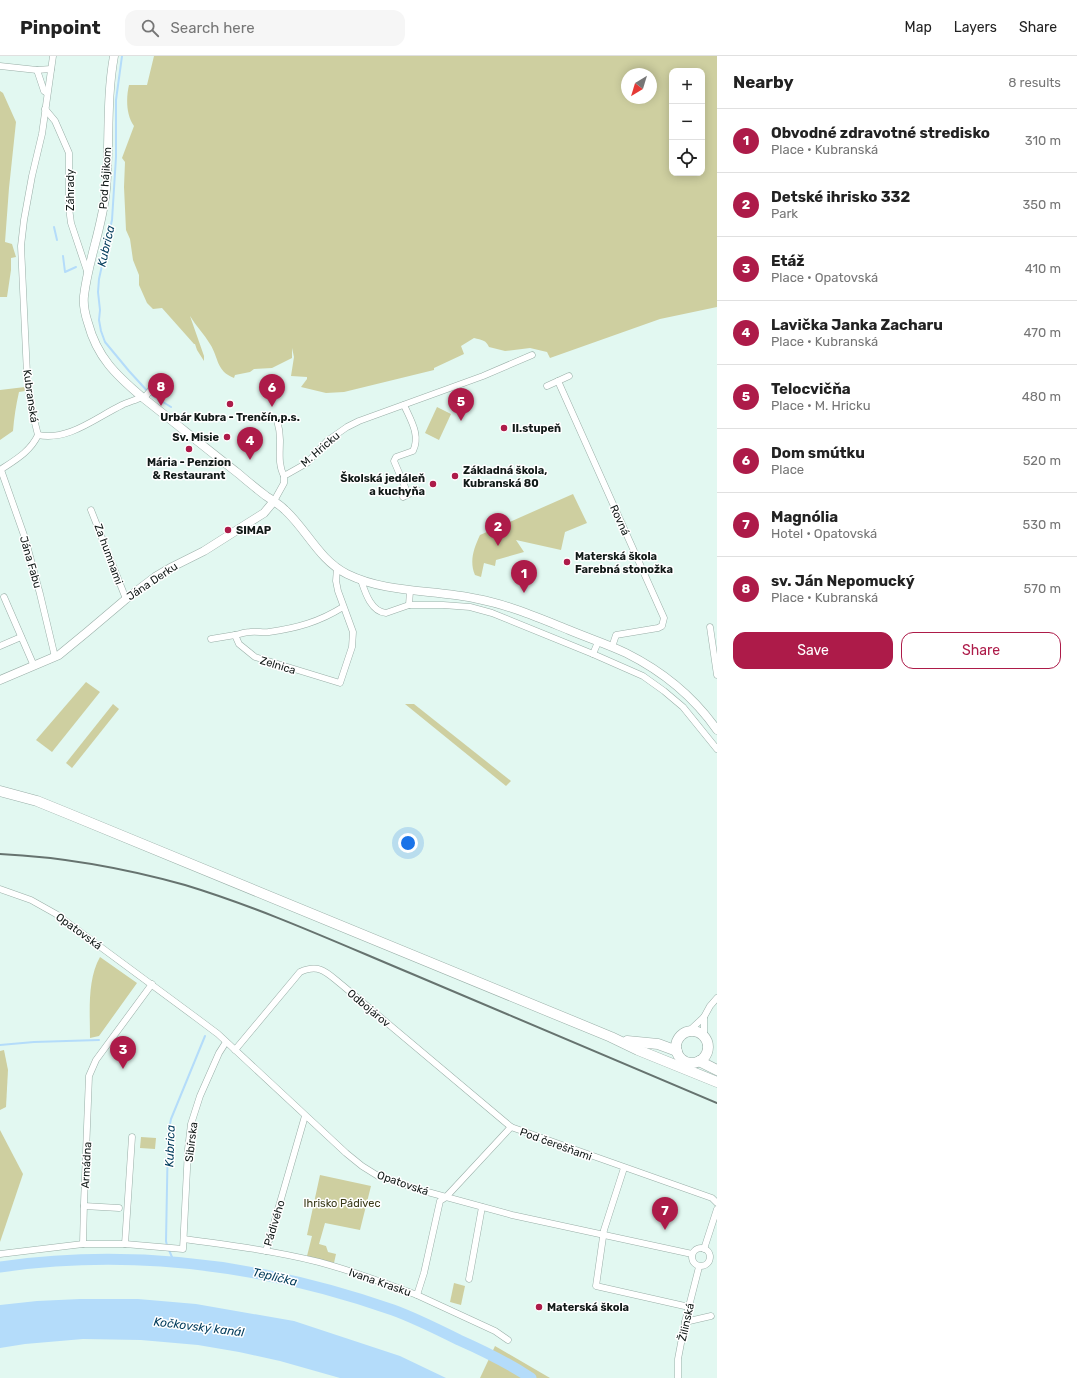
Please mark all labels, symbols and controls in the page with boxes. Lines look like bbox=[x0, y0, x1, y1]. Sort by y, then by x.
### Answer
search box bbox=[125, 10, 405, 46]
text: Pinpoint bbox=[20, 16, 101, 39]
icon: search bbox=[139, 17, 161, 39]
text: Search here bbox=[171, 19, 255, 37]
text: Map bbox=[905, 19, 932, 36]
text: Layers bbox=[954, 19, 997, 36]
text: Share bbox=[1019, 19, 1057, 36]
north arrow bbox=[621, 68, 657, 104]
map controls bbox=[669, 68, 705, 176]
button: + bbox=[669, 68, 705, 104]
text: Nearby bbox=[733, 72, 794, 92]
text: 8 results bbox=[1008, 75, 1061, 90]
button: − bbox=[669, 104, 705, 140]
text: Obvodné zdravotné stredisko bbox=[771, 124, 990, 142]
text: 1 bbox=[743, 133, 749, 148]
text: 310 m bbox=[1025, 133, 1061, 148]
button: locate bbox=[669, 140, 705, 176]
text: Place · Kubranská bbox=[771, 142, 878, 157]
street label: Pod hájikom bbox=[97, 146, 114, 210]
street label: Záhrady bbox=[64, 169, 77, 211]
text: Detské ihrisko 332 bbox=[771, 188, 910, 206]
text: 2 bbox=[742, 197, 750, 212]
text: 350 m bbox=[1022, 197, 1061, 212]
text: Park bbox=[771, 206, 798, 221]
water label: Kubrica bbox=[94, 224, 118, 268]
text: Etáž bbox=[771, 252, 805, 270]
text: 3 bbox=[742, 261, 750, 276]
text: 410 m bbox=[1025, 261, 1061, 276]
text: Place · Opatovská bbox=[771, 270, 878, 285]
text: Lavička Janka Zacharu bbox=[771, 316, 943, 334]
text: 4 bbox=[742, 325, 750, 340]
text: 470 m bbox=[1023, 325, 1061, 340]
text: Place · Kubranská bbox=[771, 334, 878, 349]
street label: Kubranská bbox=[20, 369, 41, 424]
pin: 8 bbox=[148, 373, 174, 406]
pin: 6 bbox=[259, 374, 285, 407]
text: Telocvičňa bbox=[771, 380, 851, 398]
pin: 5 bbox=[448, 388, 474, 421]
text: 5 bbox=[742, 389, 750, 404]
text: 480 m bbox=[1022, 389, 1061, 404]
text: Place · M. Hricku bbox=[771, 398, 871, 413]
marker: Urbár Kubra - Trenčín,p.s. bbox=[225, 399, 235, 409]
place label: Urbár Kubra - Trenčín,p.s. bbox=[160, 411, 300, 424]
place label: II.stupeň bbox=[512, 422, 561, 435]
marker: II.stupeň bbox=[499, 423, 509, 433]
pin: 4 bbox=[237, 427, 263, 460]
street label: M. Hricku bbox=[298, 429, 342, 470]
place label: Sv. Misie bbox=[172, 431, 219, 444]
marker: Sv. Misie bbox=[222, 432, 232, 442]
marker: Mária - Penzion & Restaurant bbox=[184, 444, 194, 454]
text: Dom smútku bbox=[771, 444, 865, 462]
text: 6 bbox=[742, 453, 750, 468]
text: 520 m bbox=[1023, 453, 1061, 468]
place label: Mária - Penzion & Restaurant bbox=[147, 456, 231, 482]
text: Place bbox=[771, 462, 804, 477]
place label: Základná škola, Kubranská 80 bbox=[463, 464, 547, 490]
place label: Školská jedáleň a kuchyňa bbox=[340, 471, 425, 498]
marker: Základná škola, Kubranská 80 bbox=[450, 471, 460, 481]
marker: Školská jedáleň a kuchyňa bbox=[428, 479, 438, 489]
street label: Rovná bbox=[607, 503, 632, 538]
text: Magnólia bbox=[771, 508, 838, 526]
pin: 2 bbox=[485, 513, 511, 546]
text: 7 bbox=[742, 517, 750, 532]
text: 530 m bbox=[1022, 517, 1061, 532]
street label: Za humnami bbox=[92, 522, 126, 586]
place label: SIMAP bbox=[236, 524, 272, 537]
marker: SIMAP bbox=[223, 525, 233, 535]
text: Hotel · Opatovská bbox=[771, 526, 877, 541]
street label: Jána Fabu bbox=[17, 534, 44, 590]
place label: Materská škola Farebná stonožka bbox=[575, 550, 673, 576]
marker: Materská škola Farebná stonožka bbox=[562, 557, 572, 567]
street label: Jána Derku bbox=[124, 560, 180, 603]
pin: 1 bbox=[511, 560, 537, 593]
text: sv. Ján Nepomucký bbox=[771, 572, 915, 590]
text: 8 bbox=[742, 581, 750, 596]
text: 570 m bbox=[1024, 581, 1061, 596]
text: Place · Kubranská bbox=[771, 590, 878, 605]
button: Save bbox=[733, 632, 893, 669]
button: Share bbox=[901, 632, 1061, 669]
street label: Zelnica bbox=[258, 654, 297, 677]
your location bbox=[398, 833, 418, 853]
street label: Opatovská bbox=[53, 910, 104, 952]
street label: Odbojárov bbox=[345, 987, 393, 1030]
pin: 3 bbox=[110, 1036, 136, 1069]
street label: Sibírska bbox=[183, 1121, 200, 1163]
water label: Kubrica bbox=[162, 1125, 178, 1167]
street label: Pod čerešňami bbox=[518, 1125, 594, 1164]
street label: Armádna bbox=[79, 1141, 94, 1189]
street label: Opatovská bbox=[375, 1169, 430, 1198]
park label: Ihrisko Pádivec bbox=[304, 1197, 380, 1210]
pin: 7 bbox=[652, 1197, 678, 1230]
street label: Pádivého bbox=[261, 1199, 288, 1248]
water label: Teplička bbox=[251, 1265, 299, 1289]
street label: Ivana Krasku bbox=[347, 1266, 413, 1299]
place label: Materská škola bbox=[547, 1301, 629, 1314]
marker: Materská škola bbox=[534, 1302, 544, 1312]
street label: Žilinská bbox=[676, 1302, 697, 1342]
water label: Kočkovský kanál bbox=[153, 1314, 246, 1340]

